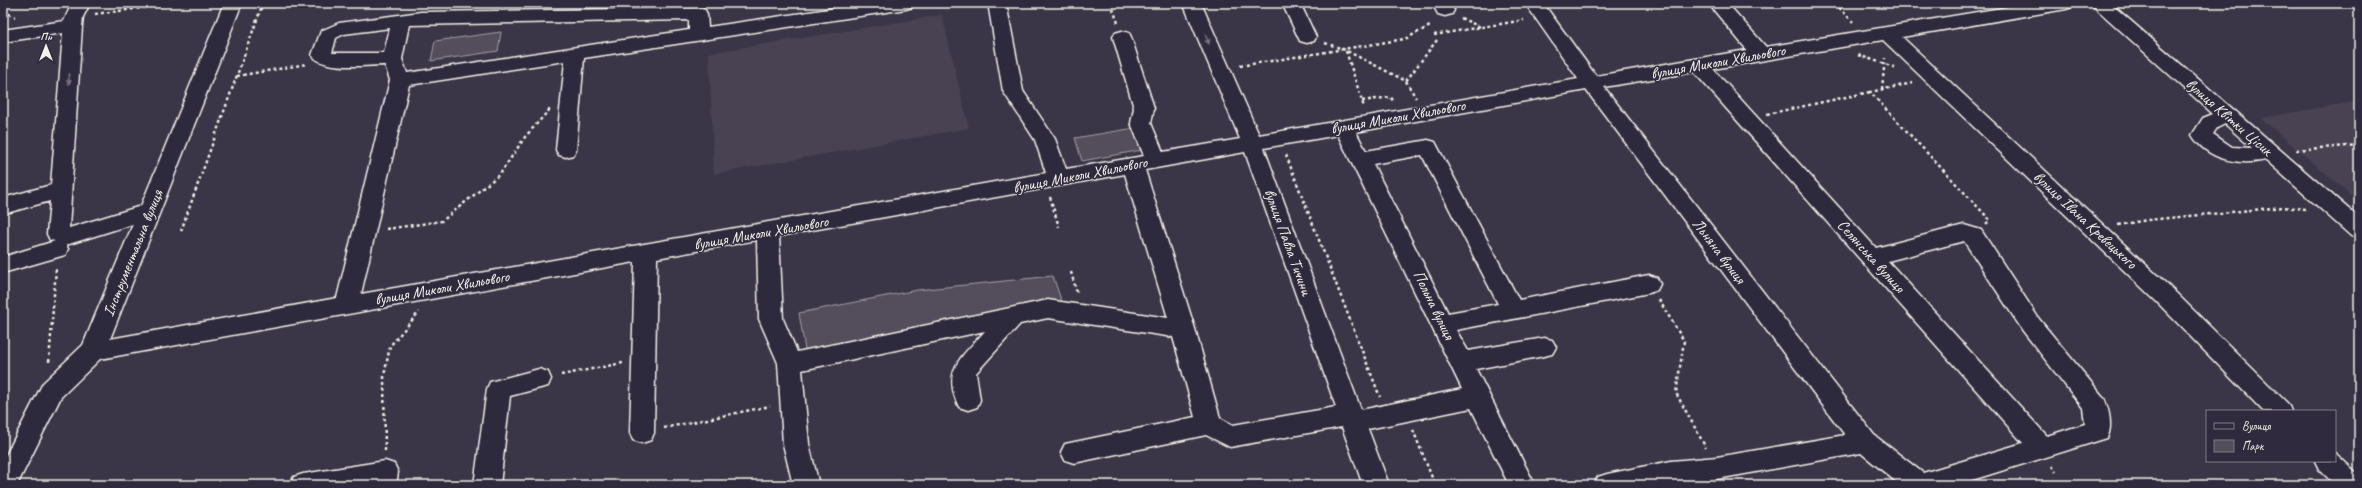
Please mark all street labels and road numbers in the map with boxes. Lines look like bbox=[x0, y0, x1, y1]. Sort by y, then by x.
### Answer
street label: вулиця Миколи Хвильового bbox=[1649, 40, 1788, 84]
street label: вулиця Квітки Цісик bbox=[2182, 74, 2277, 161]
street label: вулиця Миколи Хвильового bbox=[1329, 95, 1468, 139]
street label: вулиця Миколи Хвильового bbox=[1011, 152, 1150, 198]
street label: вулиця Івана Кревецького bbox=[2029, 167, 2142, 274]
street label: Інструментальна вулиця bbox=[98, 186, 168, 319]
street label: вулиця Павла Тичини bbox=[1259, 186, 1317, 299]
street label: вулиця Миколи Хвильового bbox=[692, 211, 831, 255]
street label: Льняна вулиця bbox=[1688, 214, 1751, 288]
street label: Селянська вулиця bbox=[1833, 215, 1910, 298]
street label: вулиця Миколи Хвильового bbox=[373, 266, 512, 310]
street label: Польна вулиця bbox=[1409, 267, 1460, 344]

